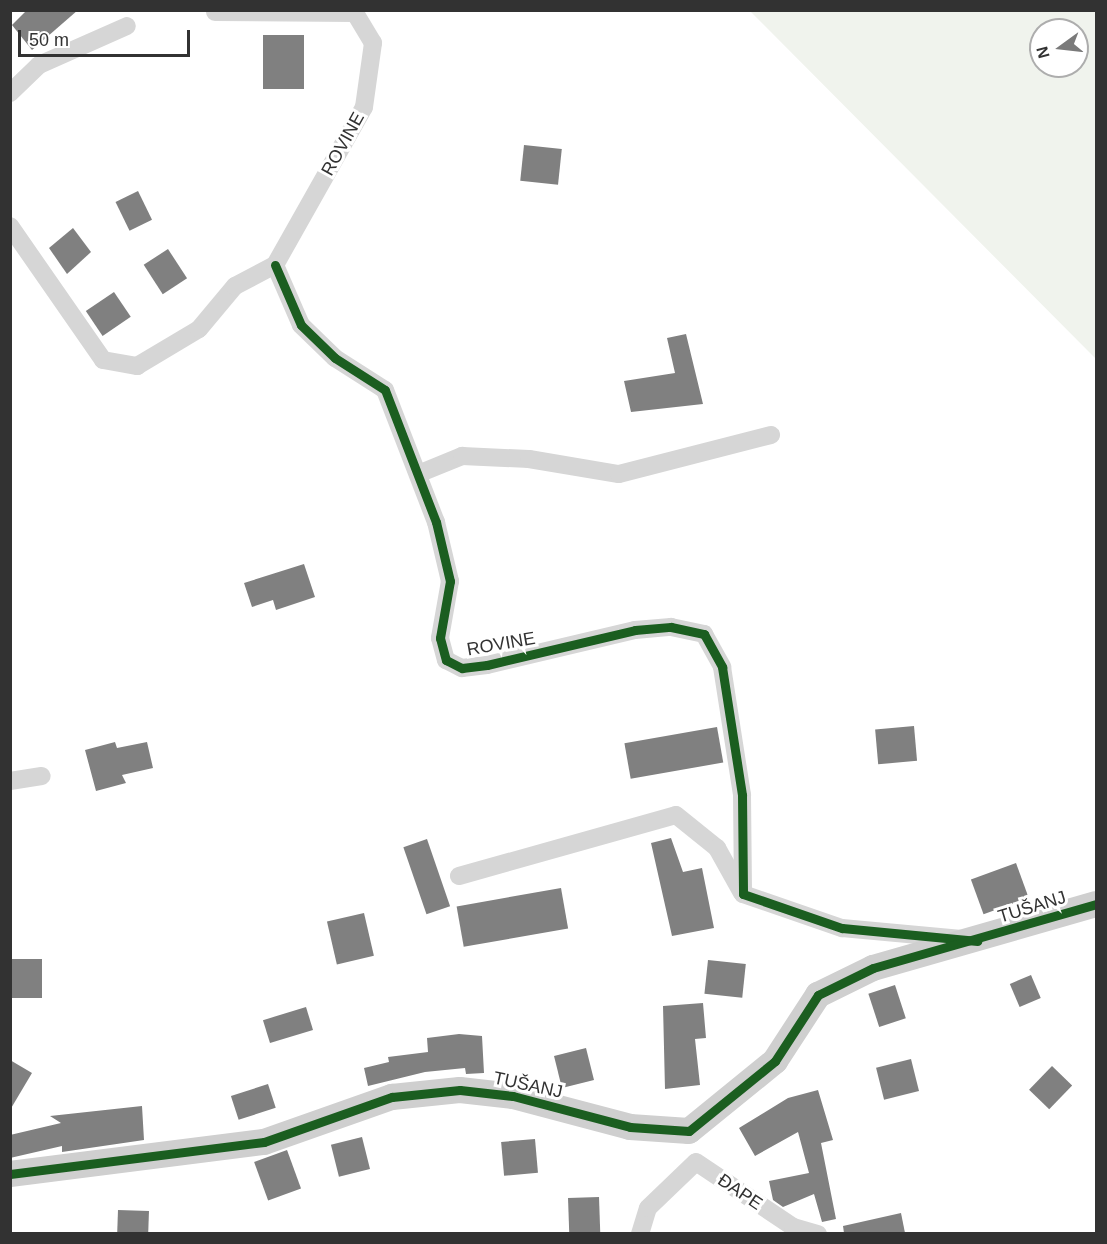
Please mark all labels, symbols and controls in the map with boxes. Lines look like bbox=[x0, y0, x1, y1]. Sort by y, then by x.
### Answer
scale bar bbox=[21, 18, 194, 56]
north arrow bbox=[1029, 18, 1089, 78]
text: 50 m bbox=[29, 30, 69, 50]
text: N bbox=[1033, 44, 1053, 60]
street label: ROVINE bbox=[317, 109, 369, 179]
street label: ROVINE bbox=[465, 627, 537, 661]
street label: TUŠANJ bbox=[995, 886, 1069, 928]
street label: TUŠANJ bbox=[492, 1067, 564, 1103]
street label: ĐAPE bbox=[714, 1169, 766, 1215]

